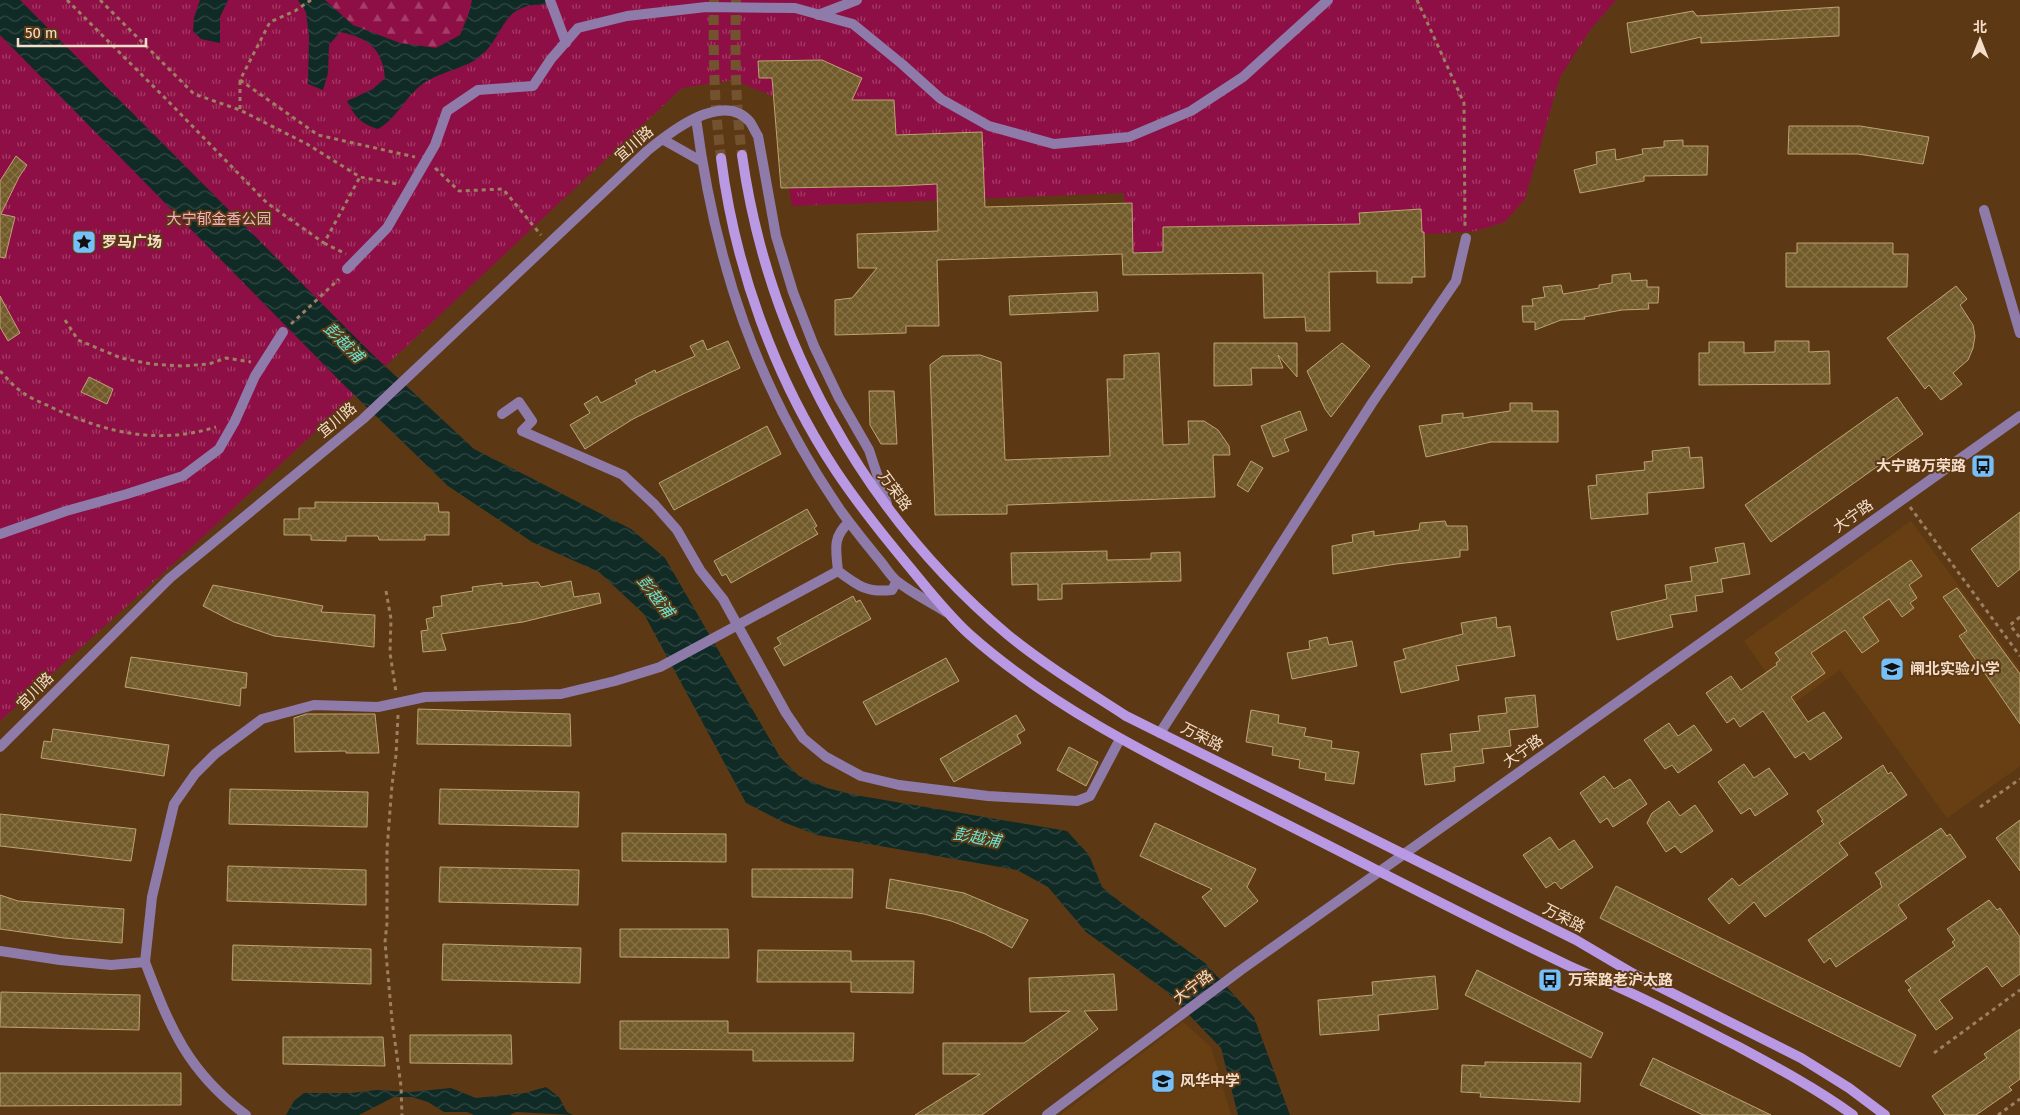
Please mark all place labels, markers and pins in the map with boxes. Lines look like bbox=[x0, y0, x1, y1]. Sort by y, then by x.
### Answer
place icon: 罗马广场 bbox=[71, 229, 97, 255]
place label: 罗马广场 bbox=[102, 233, 162, 251]
bus stop icon: 大宁路万荣路 bbox=[1970, 453, 1996, 479]
place label: 大宁路万荣路 bbox=[1876, 457, 1966, 475]
school or university icon: 闸北实验小学 bbox=[1879, 656, 1905, 682]
place label: 闸北实验小学 bbox=[1910, 660, 2000, 678]
bus stop icon: 万荣路老沪太路 bbox=[1537, 967, 1563, 993]
place label: 万荣路老沪太路 bbox=[1568, 971, 1673, 989]
school or university icon: 风华中学 bbox=[1150, 1068, 1176, 1094]
place label: 风华中学 bbox=[1180, 1072, 1240, 1090]

